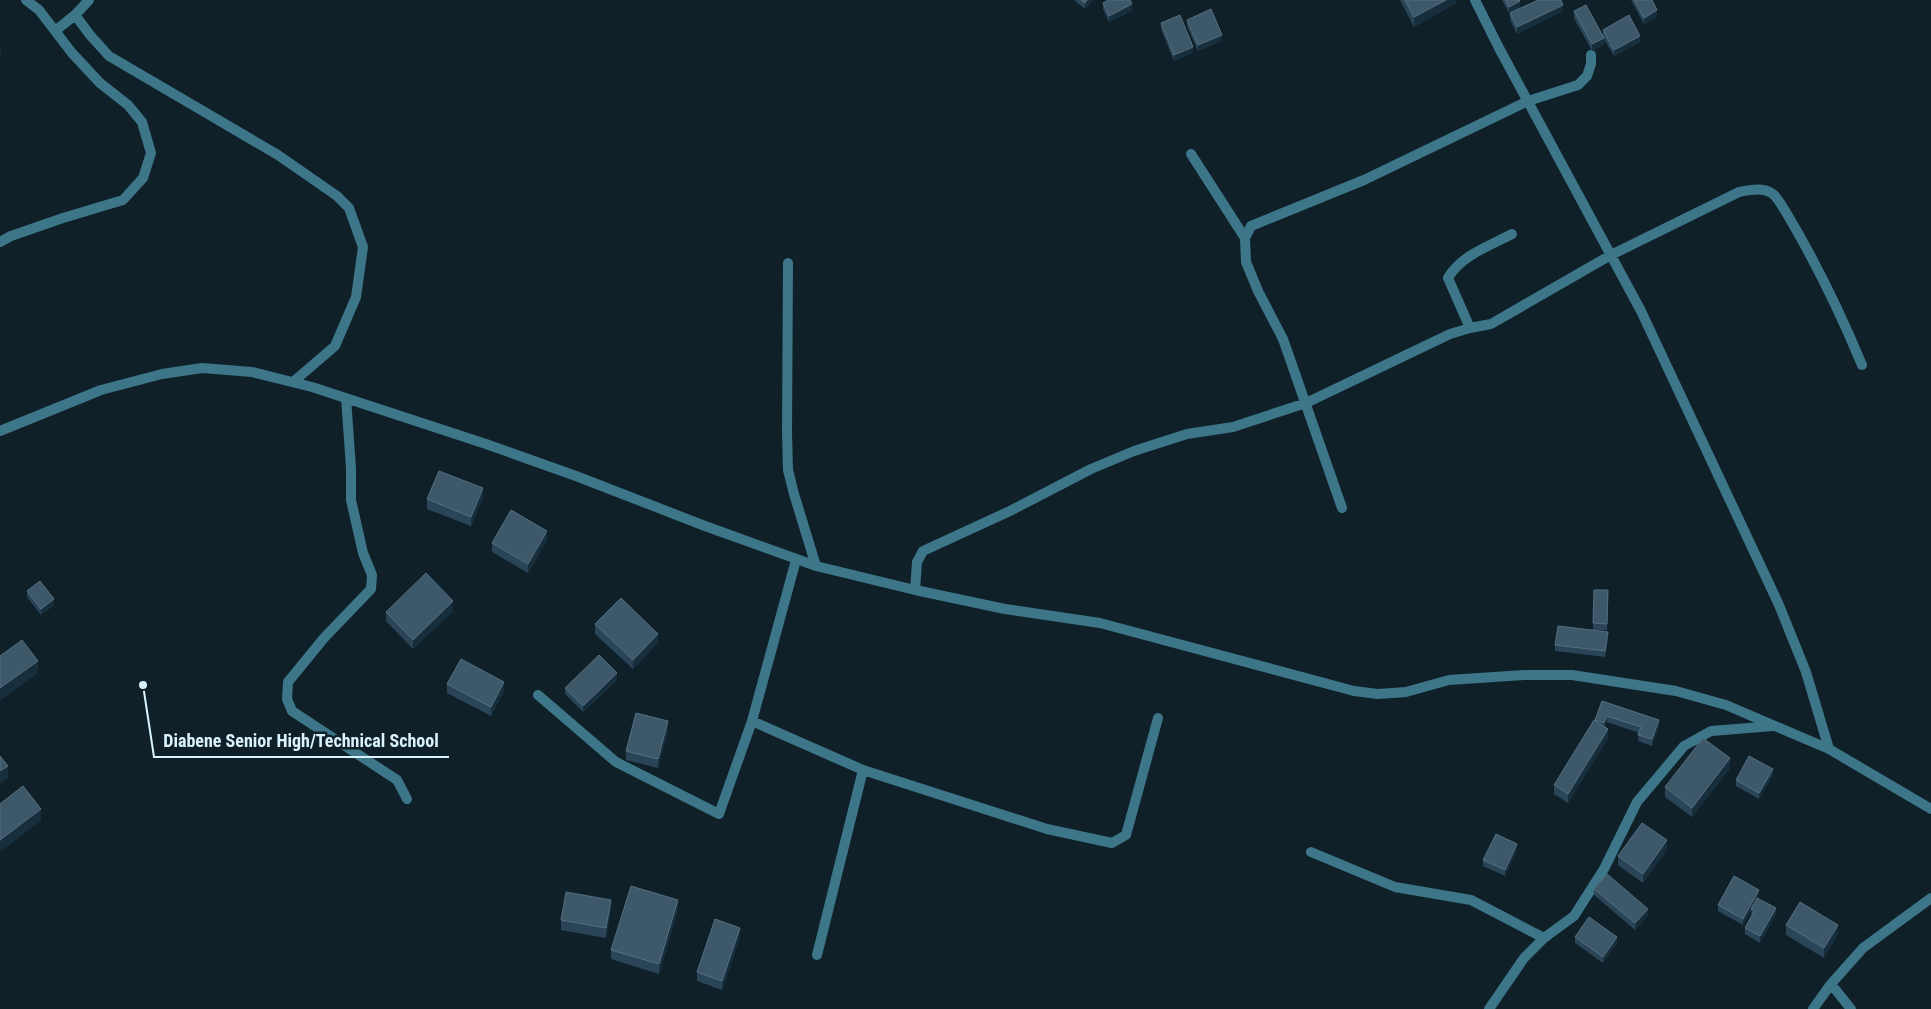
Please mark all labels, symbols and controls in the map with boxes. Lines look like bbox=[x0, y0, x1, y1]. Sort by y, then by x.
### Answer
callout: Diabene Senior High/Technical School bbox=[154, 724, 449, 757]
text: Diabene Senior High/Technical School bbox=[163, 730, 439, 751]

